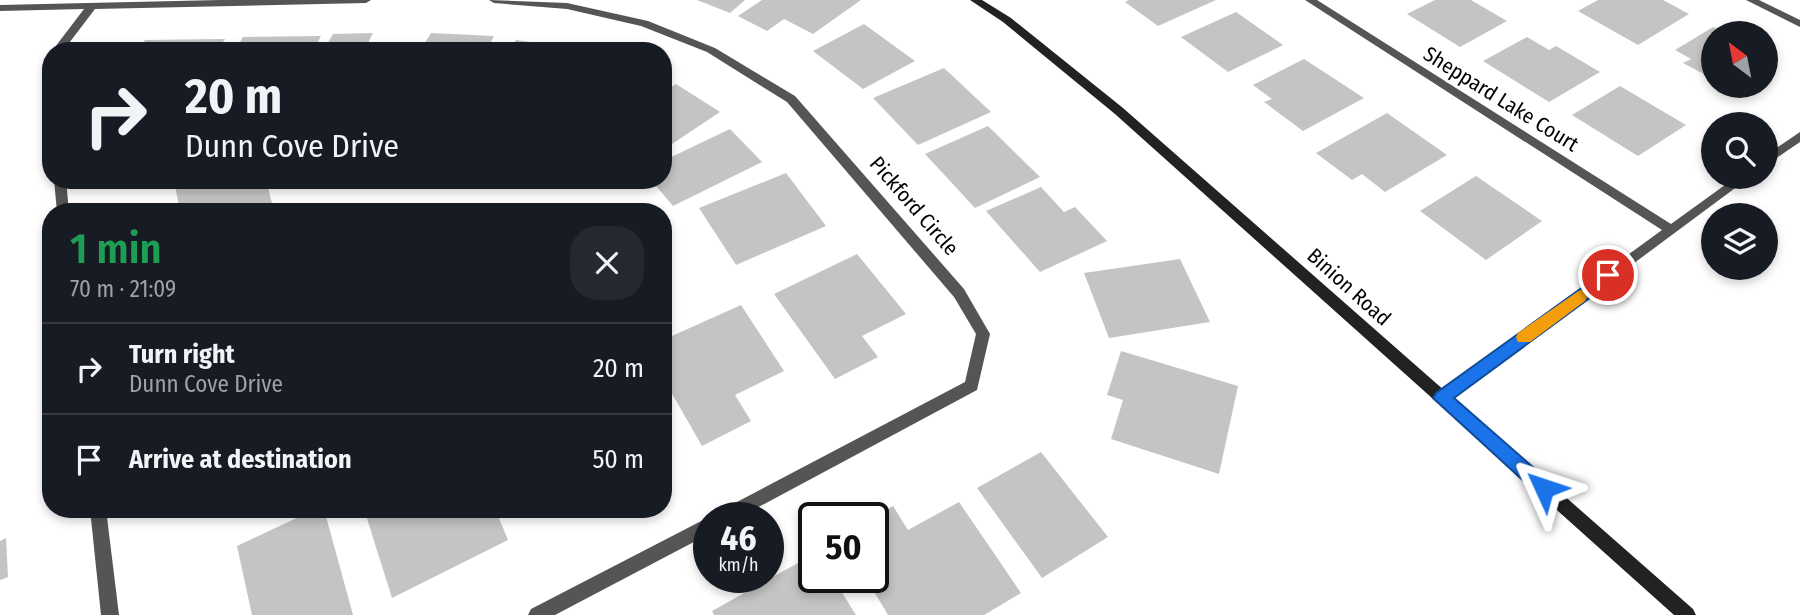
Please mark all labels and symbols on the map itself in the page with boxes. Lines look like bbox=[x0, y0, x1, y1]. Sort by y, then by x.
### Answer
north arrow bbox=[1701, 21, 1778, 98]
street label: Sheppard Lake Court bbox=[1419, 41, 1584, 157]
street label: Pickford Circle bbox=[864, 151, 964, 261]
street label: Binion Road bbox=[1302, 243, 1396, 331]
pin bbox=[1578, 245, 1638, 305]
position arrow bbox=[1507, 451, 1581, 525]
speed limit sign: 50 bbox=[798, 502, 889, 593]

